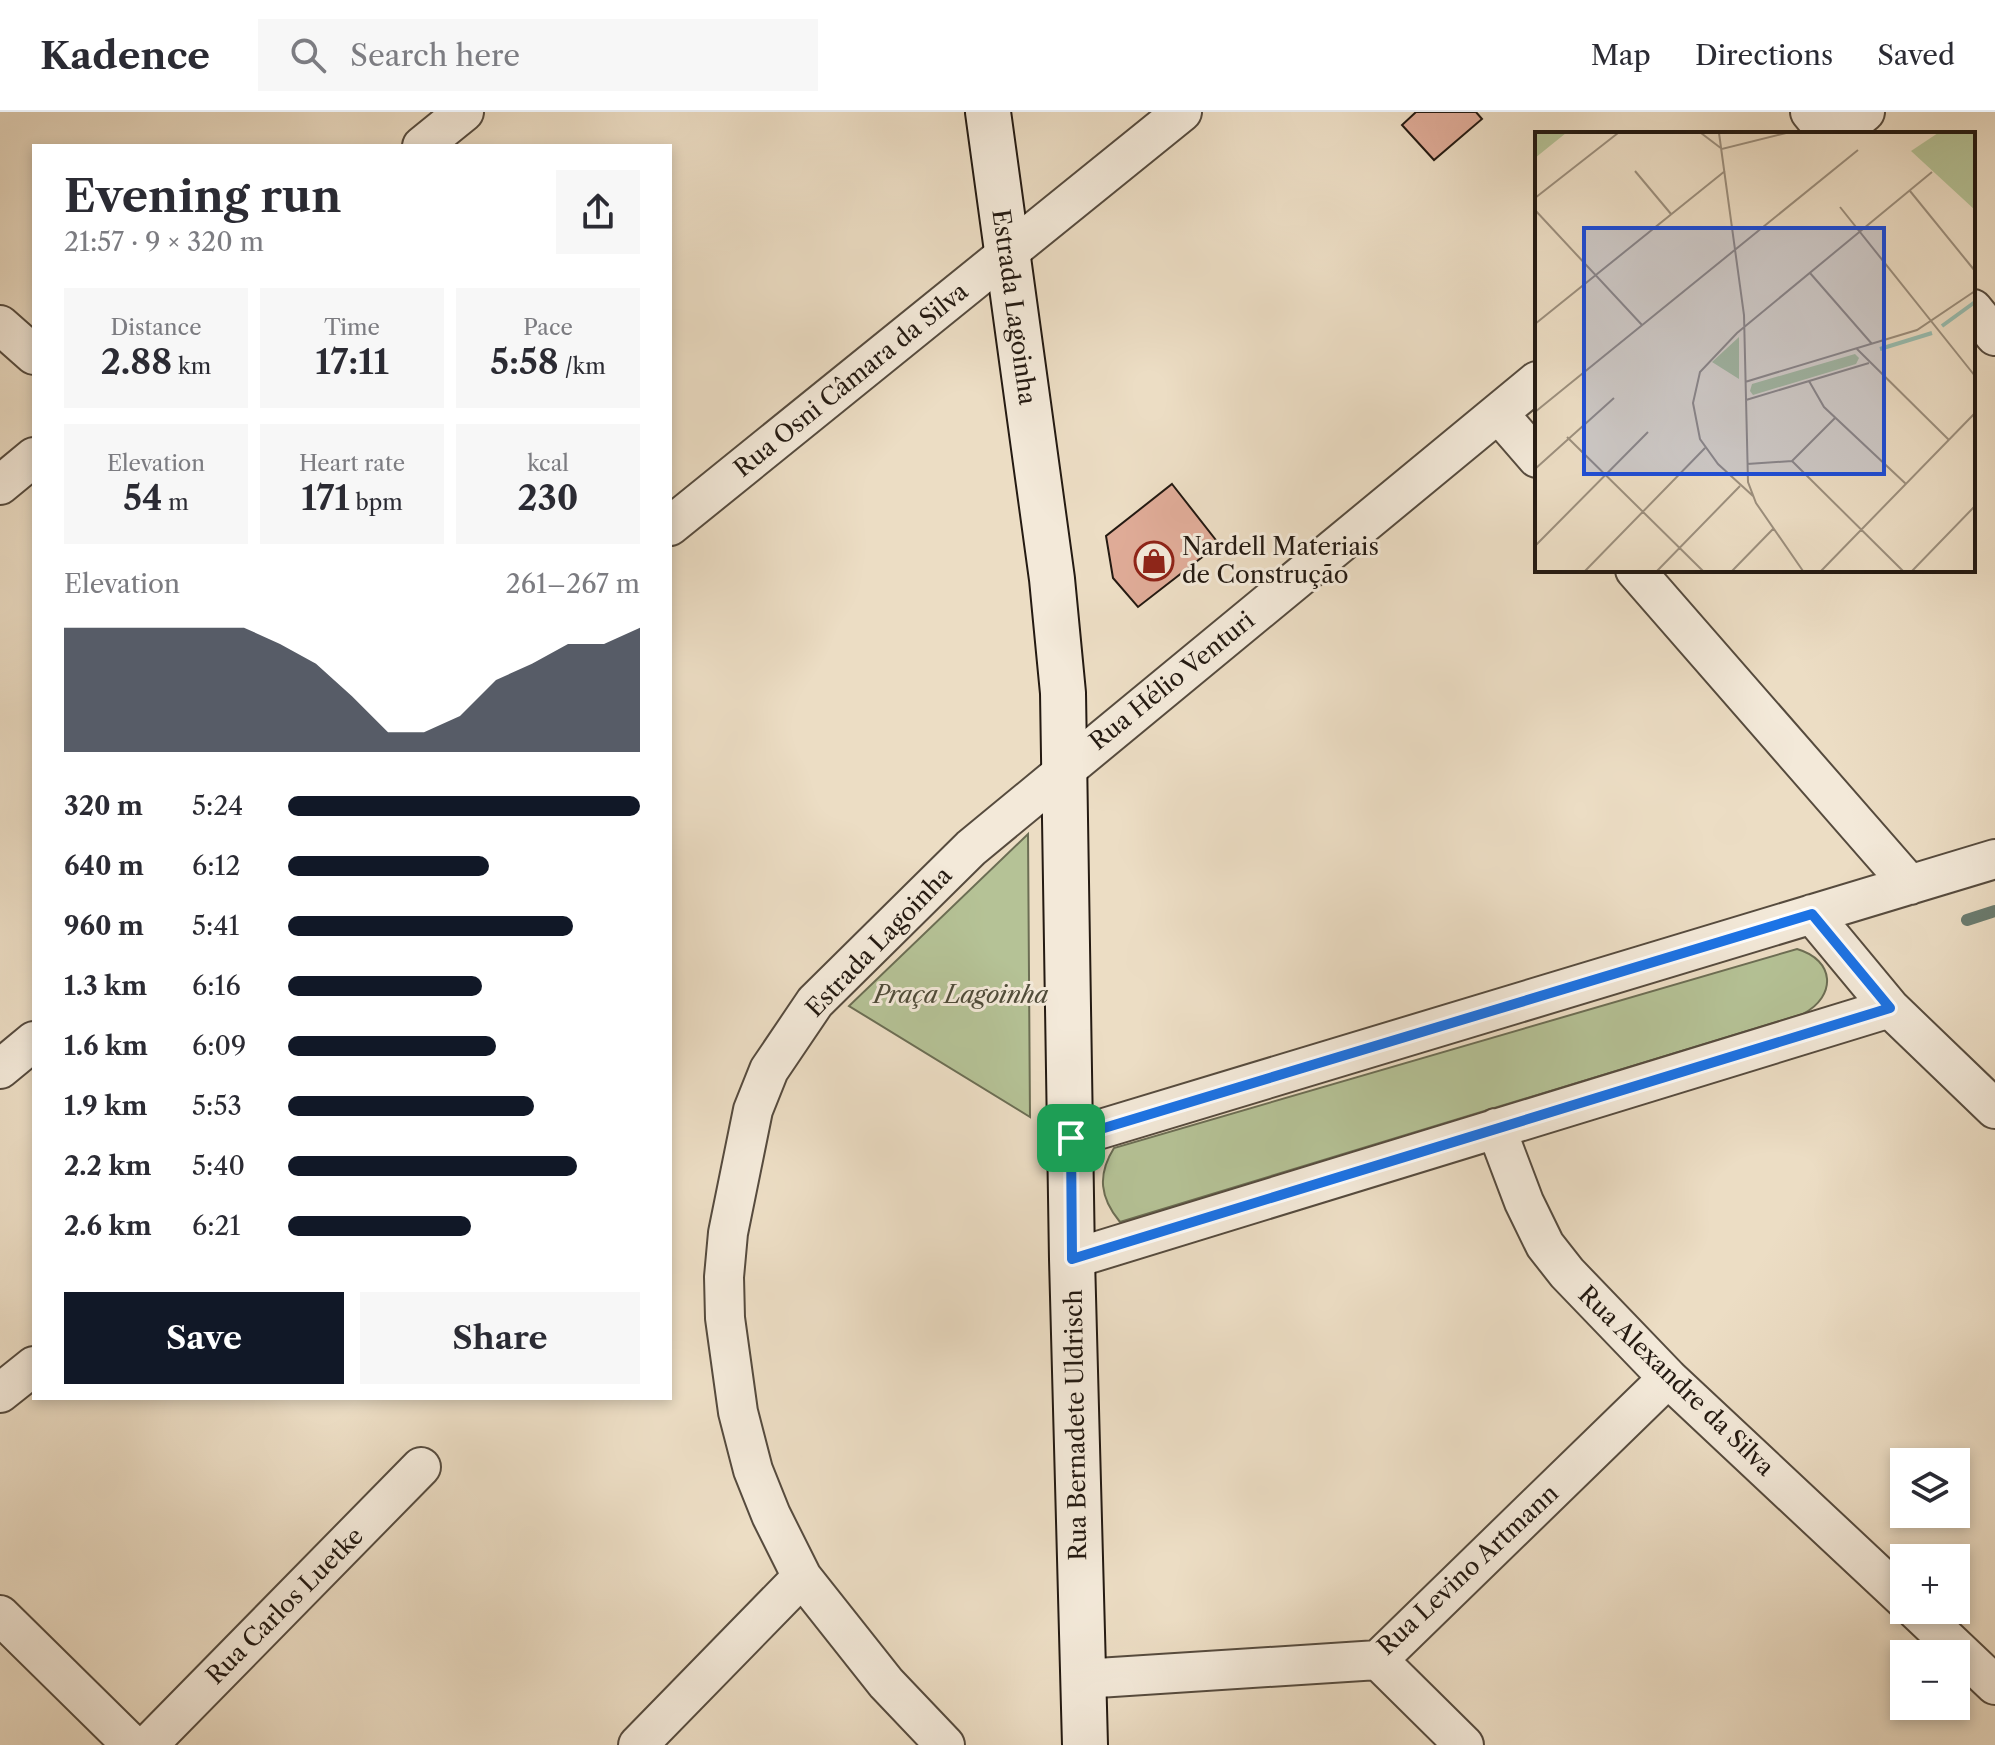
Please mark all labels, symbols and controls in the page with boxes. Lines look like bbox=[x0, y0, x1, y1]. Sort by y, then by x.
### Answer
search box bbox=[258, 19, 818, 91]
text: Kadence bbox=[40, 32, 210, 79]
icon: search bbox=[286, 33, 330, 77]
text: Search here bbox=[350, 37, 520, 74]
text: Map bbox=[1591, 38, 1651, 72]
text: Directions bbox=[1695, 38, 1833, 72]
text: Saved bbox=[1877, 38, 1955, 72]
inset map bbox=[1535, 132, 1975, 572]
text: Evening run bbox=[64, 169, 341, 223]
button: share bbox=[556, 170, 640, 254]
street label: Estrada Lagoinha bbox=[986, 207, 1043, 407]
text: 21:57 · 9 × 320 m bbox=[64, 226, 264, 258]
street label: Rua Osni Câmara da Silva bbox=[728, 276, 974, 483]
text: Distance bbox=[110, 314, 202, 341]
text: Time bbox=[324, 314, 380, 341]
text: Pace bbox=[523, 314, 573, 341]
text: 2.88 bbox=[101, 341, 172, 383]
text: 17:11 bbox=[315, 341, 389, 383]
text: 5:58 bbox=[490, 341, 559, 383]
text: km bbox=[172, 353, 211, 380]
text: /km bbox=[559, 353, 606, 380]
text: Elevation bbox=[107, 450, 205, 477]
text: Heart rate bbox=[299, 450, 405, 477]
text: kcal bbox=[527, 450, 569, 477]
text: 54 bbox=[123, 477, 162, 519]
text: 171 bbox=[301, 477, 350, 519]
text: 230 bbox=[518, 477, 578, 519]
text: m bbox=[162, 489, 189, 516]
text: bpm bbox=[350, 489, 403, 516]
place label: Nardell Materiais de Construção bbox=[1182, 532, 1379, 589]
shop icon: Nardell Materiais de Construção bbox=[1133, 540, 1175, 582]
text: Elevation bbox=[64, 568, 180, 600]
text: 261–267 m bbox=[506, 568, 640, 600]
street label: Rua Hélio Venturi bbox=[1083, 605, 1260, 756]
text: 320 m bbox=[64, 790, 143, 822]
text: 5:24 bbox=[192, 790, 243, 822]
text: 640 m bbox=[64, 850, 144, 882]
text: 6:12 bbox=[192, 850, 240, 882]
street label: Estrada Lagoinha bbox=[800, 860, 958, 1023]
text: 960 m bbox=[64, 910, 144, 942]
text: 5:41 bbox=[192, 910, 239, 942]
text: 1.3 km bbox=[64, 970, 147, 1002]
text: 6:16 bbox=[192, 970, 241, 1002]
park label: Praça Lagoinha bbox=[871, 980, 1049, 1009]
text: 1.6 km bbox=[64, 1030, 148, 1062]
text: 6:09 bbox=[192, 1030, 246, 1062]
text: 1.9 km bbox=[64, 1090, 147, 1122]
text: 5:53 bbox=[192, 1090, 242, 1122]
pin bbox=[1037, 1104, 1105, 1172]
icon: arrive bbox=[1049, 1116, 1093, 1160]
text: 2.2 km bbox=[64, 1150, 151, 1182]
text: 5:40 bbox=[192, 1150, 245, 1182]
text: 2.6 km bbox=[64, 1210, 152, 1242]
text: 6:21 bbox=[192, 1210, 240, 1242]
street label: Rua Alexandre da Silva bbox=[1573, 1280, 1780, 1482]
street label: Rua Bernadete Uldrisch bbox=[1059, 1289, 1092, 1561]
button: Save bbox=[64, 1292, 344, 1384]
button: Share bbox=[360, 1292, 640, 1384]
map controls bbox=[1890, 1448, 1970, 1720]
button: layers bbox=[1890, 1448, 1970, 1528]
street label: Rua Levino Artmann bbox=[1371, 1478, 1564, 1661]
street label: Rua Carlos Luetke bbox=[200, 1521, 369, 1690]
button: + bbox=[1890, 1544, 1970, 1624]
button: − bbox=[1890, 1640, 1970, 1720]

